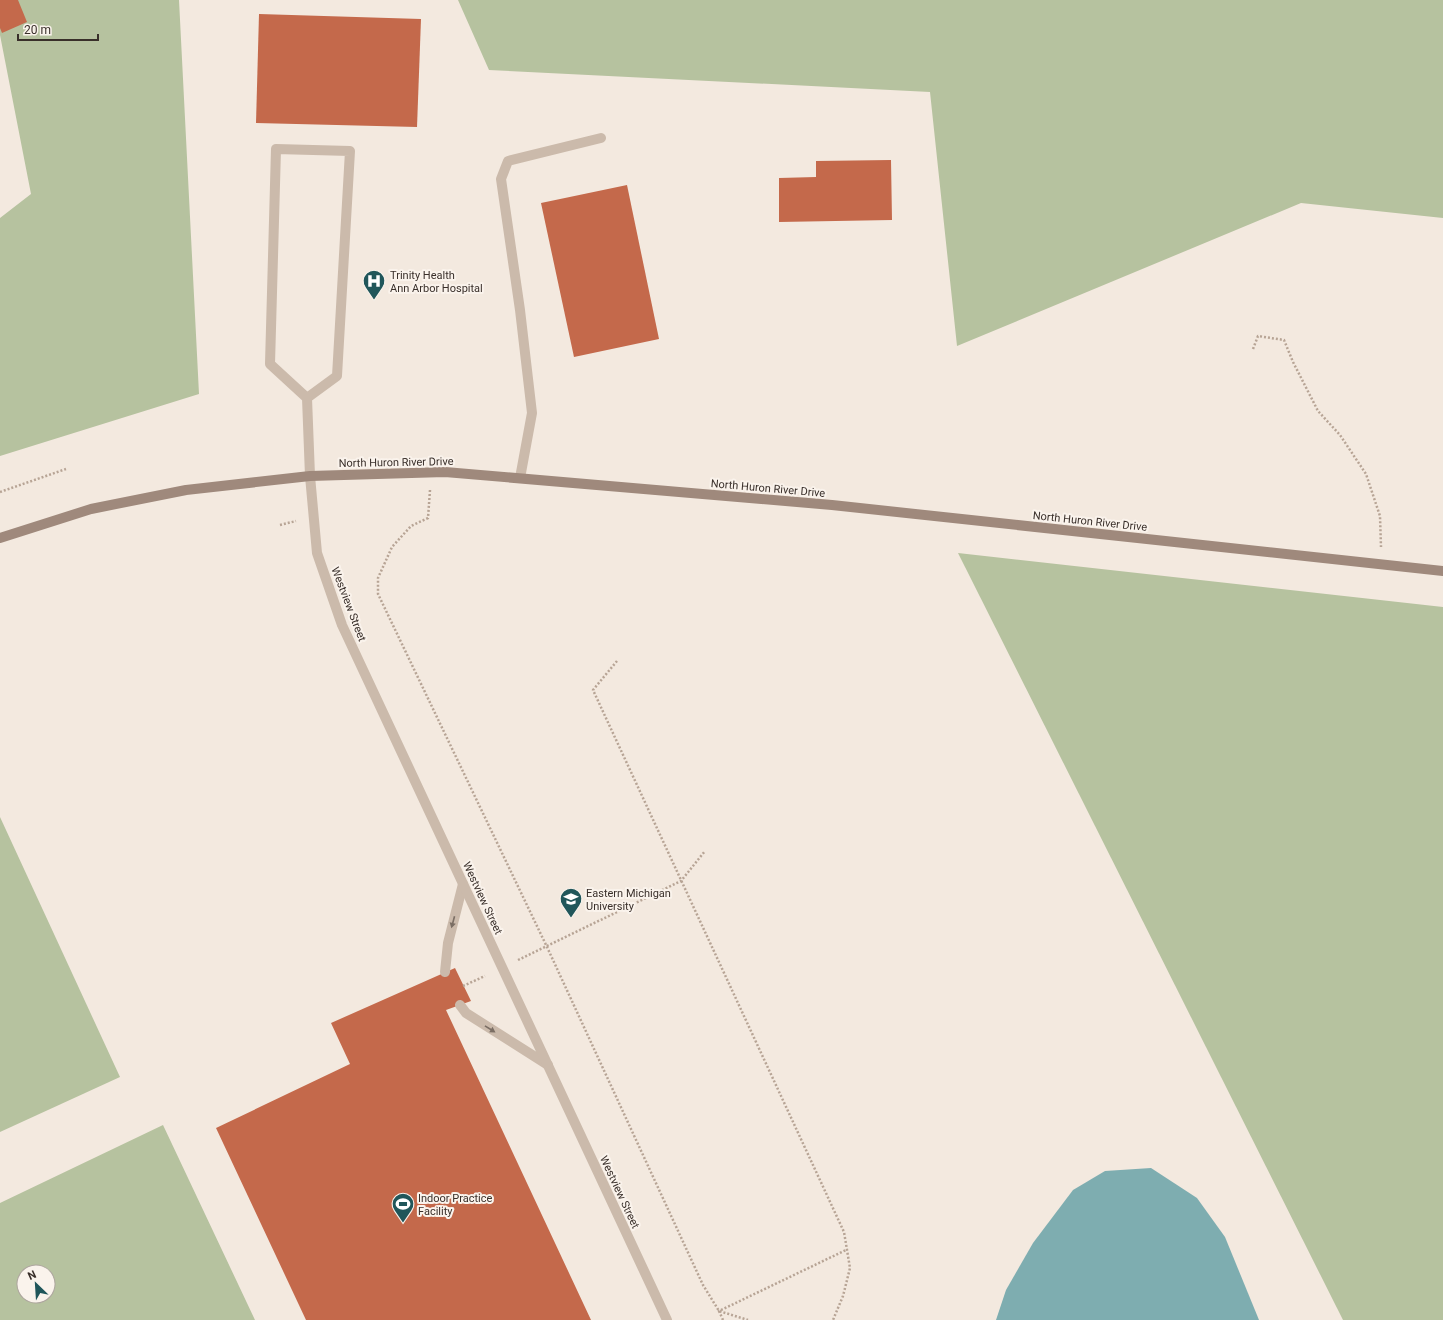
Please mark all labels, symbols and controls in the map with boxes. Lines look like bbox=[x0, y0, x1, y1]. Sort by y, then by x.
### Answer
scale bar bbox=[18, 16, 98, 42]
text: 20 m bbox=[24, 23, 51, 37]
hospital icon: Trinity Health Ann Arbor Hospital bbox=[361, 268, 387, 301]
place label: Trinity Health Ann Arbor Hospital bbox=[390, 269, 483, 295]
street label: North Huron River Drive bbox=[338, 455, 454, 470]
street label: North Huron River Drive bbox=[710, 477, 826, 500]
street label: North Huron River Drive bbox=[1032, 509, 1148, 534]
street label: Westview Street bbox=[328, 565, 369, 644]
street label: Westview Street bbox=[460, 860, 505, 937]
school or university icon: Eastern Michigan University bbox=[558, 886, 584, 919]
place label: Eastern Michigan University bbox=[586, 887, 671, 913]
one-way arrow bbox=[450, 915, 456, 928]
one-way arrow bbox=[484, 1025, 496, 1032]
street label: Westview Street bbox=[597, 1154, 642, 1231]
sports icon: Indoor Practice Facility bbox=[390, 1191, 416, 1224]
place label: Indoor Practice Facility bbox=[418, 1192, 492, 1218]
north arrow bbox=[16, 1264, 56, 1304]
text: N bbox=[26, 1268, 38, 1283]

